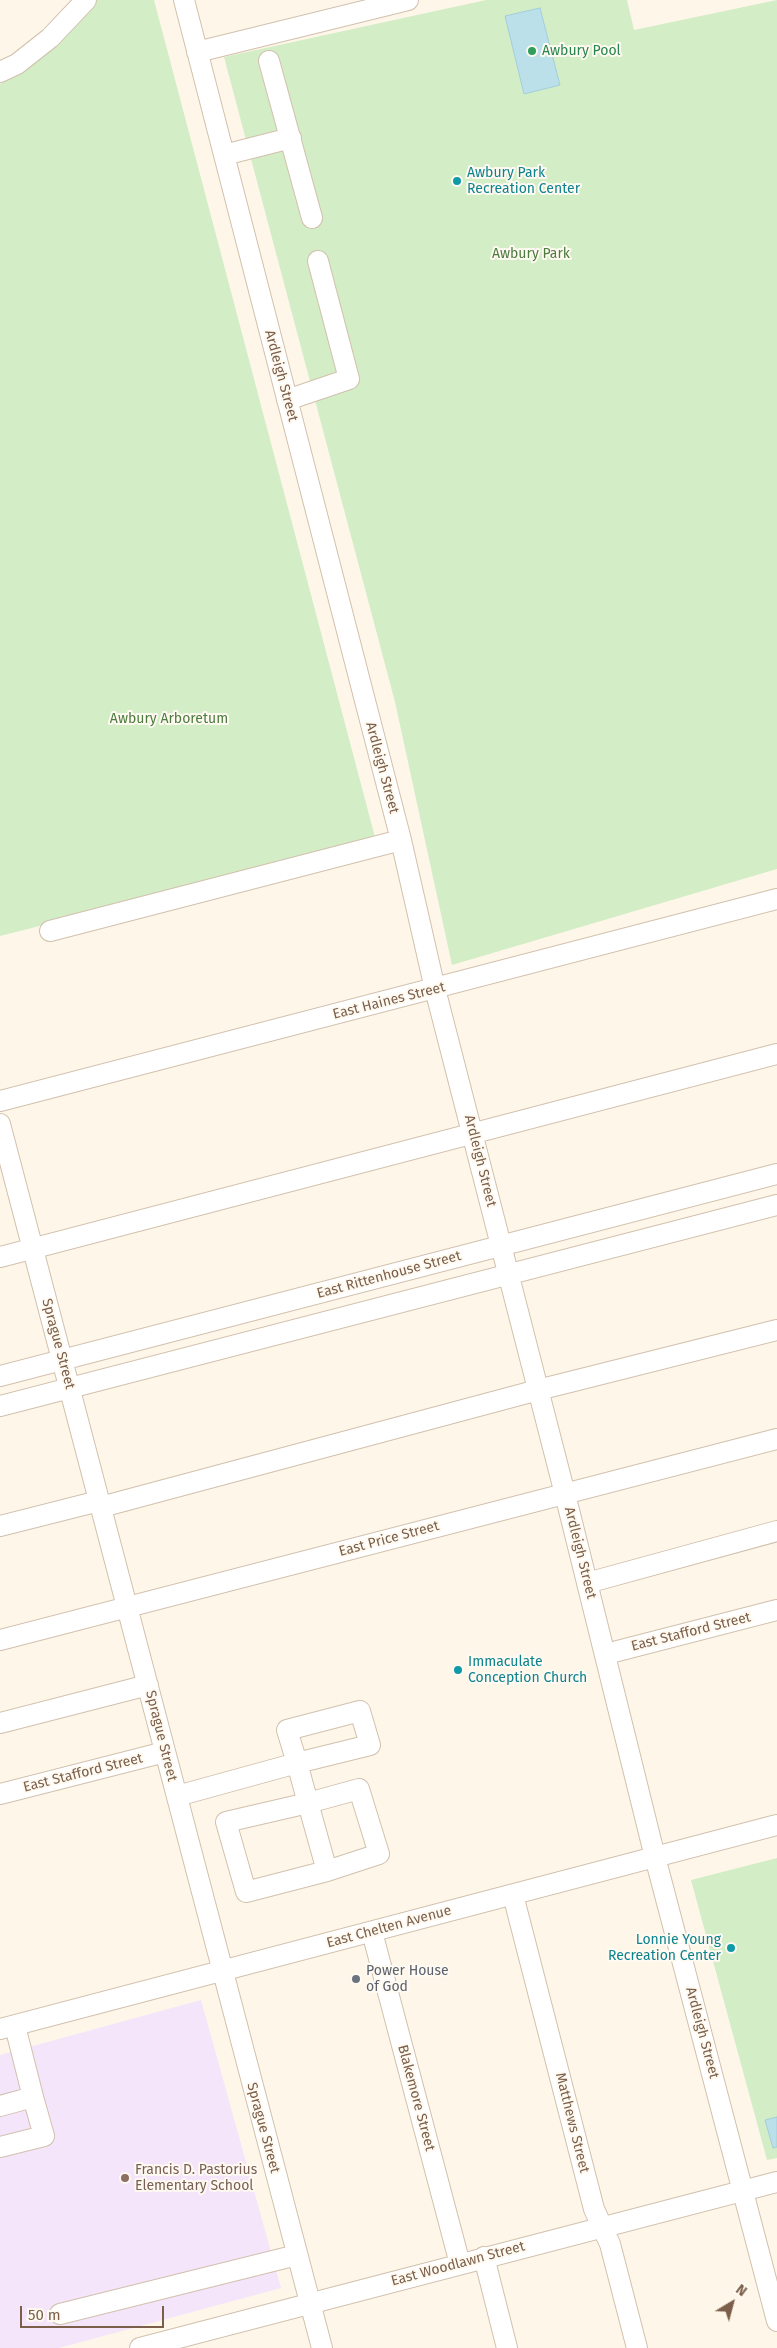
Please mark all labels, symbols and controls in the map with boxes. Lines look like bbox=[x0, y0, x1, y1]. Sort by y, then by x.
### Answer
place label: Awbury Pool bbox=[542, 43, 621, 59]
marker: Awbury Pool bbox=[526, 45, 538, 57]
place label: Awbury Park Recreation Center bbox=[467, 165, 580, 198]
marker: Awbury Park Recreation Center bbox=[451, 175, 463, 187]
park label: Awbury Park bbox=[492, 246, 570, 262]
street label: Ardleigh Street bbox=[261, 328, 301, 424]
park label: Awbury Arboretum bbox=[110, 711, 228, 727]
street label: Ardleigh Street bbox=[362, 720, 402, 816]
street label: East Haines Street bbox=[331, 979, 447, 1023]
street label: Ardleigh Street bbox=[460, 1113, 500, 1209]
street label: East Rittenhouse Street bbox=[315, 1248, 463, 1302]
street label: Sprague Street bbox=[38, 1297, 78, 1391]
street label: Ardleigh Street bbox=[560, 1505, 600, 1601]
street label: East Price Street bbox=[337, 1518, 441, 1560]
street label: East Stafford Street bbox=[629, 1609, 753, 1655]
place label: Immaculate Conception Church bbox=[468, 1654, 587, 1686]
marker: Immaculate Conception Church bbox=[452, 1664, 464, 1676]
street label: Sprague Street bbox=[142, 1689, 180, 1783]
street label: East Stafford Street bbox=[21, 1750, 145, 1796]
street label: East Chelten Avenue bbox=[325, 1902, 453, 1952]
place label: Lonnie Young Recreation Center bbox=[608, 1932, 721, 1964]
marker: Lonnie Young Recreation Center bbox=[725, 1942, 737, 1954]
place label: Power House of God bbox=[366, 1963, 449, 1995]
marker: Power House of God bbox=[350, 1973, 362, 1985]
street label: Ardleigh Street bbox=[682, 1985, 722, 2081]
street label: Blakemore Street bbox=[394, 2043, 438, 2153]
street label: Matthews Street bbox=[551, 2071, 593, 2175]
street label: Sprague Street bbox=[243, 2081, 283, 2175]
place label: Francis D. Pastorius Elementary School bbox=[135, 2162, 257, 2194]
marker: Francis D. Pastorius Elementary School bbox=[119, 2172, 131, 2184]
street label: East Woodlawn Street bbox=[389, 2238, 527, 2290]
north arrow bbox=[707, 2278, 757, 2328]
text: N bbox=[732, 2281, 750, 2300]
scale bar bbox=[22, 2296, 166, 2328]
text: 50 m bbox=[28, 2306, 61, 2324]

